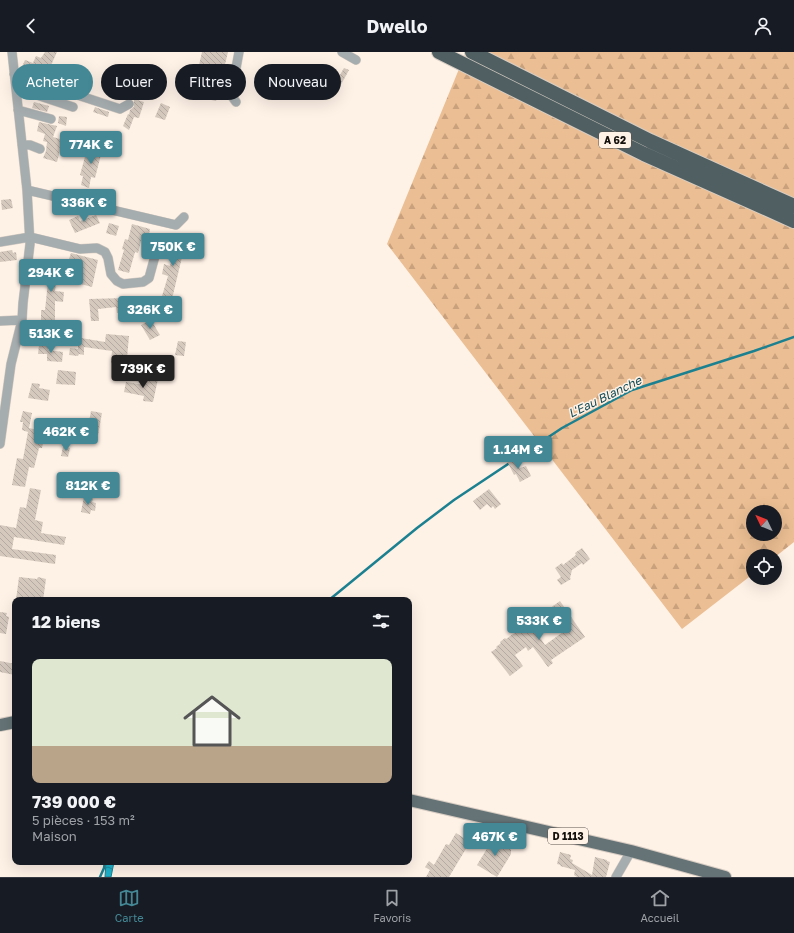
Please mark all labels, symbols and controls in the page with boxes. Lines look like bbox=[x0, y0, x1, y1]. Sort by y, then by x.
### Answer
icon: back bbox=[20, 15, 42, 37]
text: Dwello bbox=[366, 15, 428, 37]
icon: person bbox=[752, 15, 774, 37]
chip: Acheter bbox=[12, 64, 93, 100]
chip: Louer bbox=[101, 64, 167, 100]
chip: Filtres bbox=[175, 64, 246, 100]
chip: Nouveau bbox=[254, 64, 341, 100]
pin: 774K € bbox=[58, 131, 124, 165]
road number: A 62 bbox=[599, 132, 631, 148]
text: 774K € bbox=[69, 136, 113, 152]
pin: 336K € bbox=[51, 189, 117, 223]
text: 336K € bbox=[61, 194, 107, 210]
pin: 750K € bbox=[140, 233, 206, 267]
text: 750K € bbox=[150, 238, 196, 254]
pin: 294K € bbox=[18, 259, 84, 293]
text: 294K € bbox=[28, 264, 74, 280]
pin: 326K € bbox=[117, 296, 183, 330]
text: 326K € bbox=[127, 301, 173, 317]
pin: 513K € bbox=[18, 320, 84, 354]
text: 513K € bbox=[29, 325, 73, 341]
pin: 739K € bbox=[110, 355, 176, 389]
text: 739K € bbox=[120, 360, 166, 376]
water label: L'Eau Blanche bbox=[566, 372, 645, 421]
pin: 462K € bbox=[33, 418, 99, 452]
text: 462K € bbox=[43, 423, 89, 439]
pin: 1.14M € bbox=[481, 436, 555, 470]
text: 1.14M € bbox=[493, 441, 543, 457]
pin: 812K € bbox=[55, 472, 121, 506]
text: 812K € bbox=[66, 477, 110, 493]
north arrow bbox=[746, 505, 782, 541]
map controls bbox=[746, 505, 782, 585]
button: locate bbox=[746, 549, 782, 585]
pin: 533K € bbox=[506, 607, 572, 641]
icon: filters bbox=[370, 610, 392, 632]
text: 12 biens bbox=[32, 611, 100, 632]
text: 533K € bbox=[516, 612, 562, 628]
icon: home bbox=[176, 685, 248, 757]
text: 739 000 € bbox=[32, 791, 116, 812]
text: 5 pièces · 153 m² bbox=[32, 812, 135, 828]
pin: 467K € bbox=[462, 823, 528, 857]
text: Maison bbox=[32, 828, 77, 844]
text: 467K € bbox=[472, 828, 518, 844]
road number: D 1113 bbox=[548, 828, 588, 844]
tab: Carte bbox=[115, 887, 144, 924]
tab: Favoris bbox=[373, 887, 411, 924]
tab: Accueil bbox=[640, 887, 679, 924]

